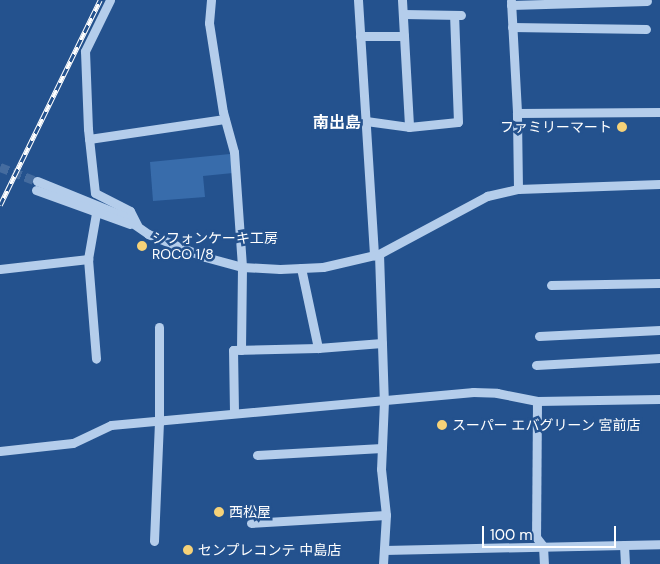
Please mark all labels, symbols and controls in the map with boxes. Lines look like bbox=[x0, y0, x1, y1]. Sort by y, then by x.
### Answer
district label: 南出島 bbox=[313, 113, 361, 133]
place label: ファミリーマート bbox=[500, 119, 612, 135]
marker: ファミリーマート bbox=[616, 121, 628, 133]
place label: シフォンケーキ工房 ROCO 1/8 bbox=[152, 230, 278, 262]
marker: シフォンケーキ工房 ROCO 1/8 bbox=[136, 240, 148, 252]
place label: スーパー エバグリーン 宮前店 bbox=[452, 417, 641, 433]
marker: スーパー エバグリーン 宮前店 bbox=[436, 419, 448, 431]
place label: 西松屋 bbox=[229, 504, 271, 520]
marker: 西松屋 bbox=[213, 506, 225, 518]
scale bar bbox=[485, 516, 619, 548]
text: 100 m bbox=[490, 525, 533, 545]
place label: センプレコンテ 中島店 bbox=[198, 542, 342, 558]
marker: センプレコンテ 中島店 bbox=[182, 544, 194, 556]

